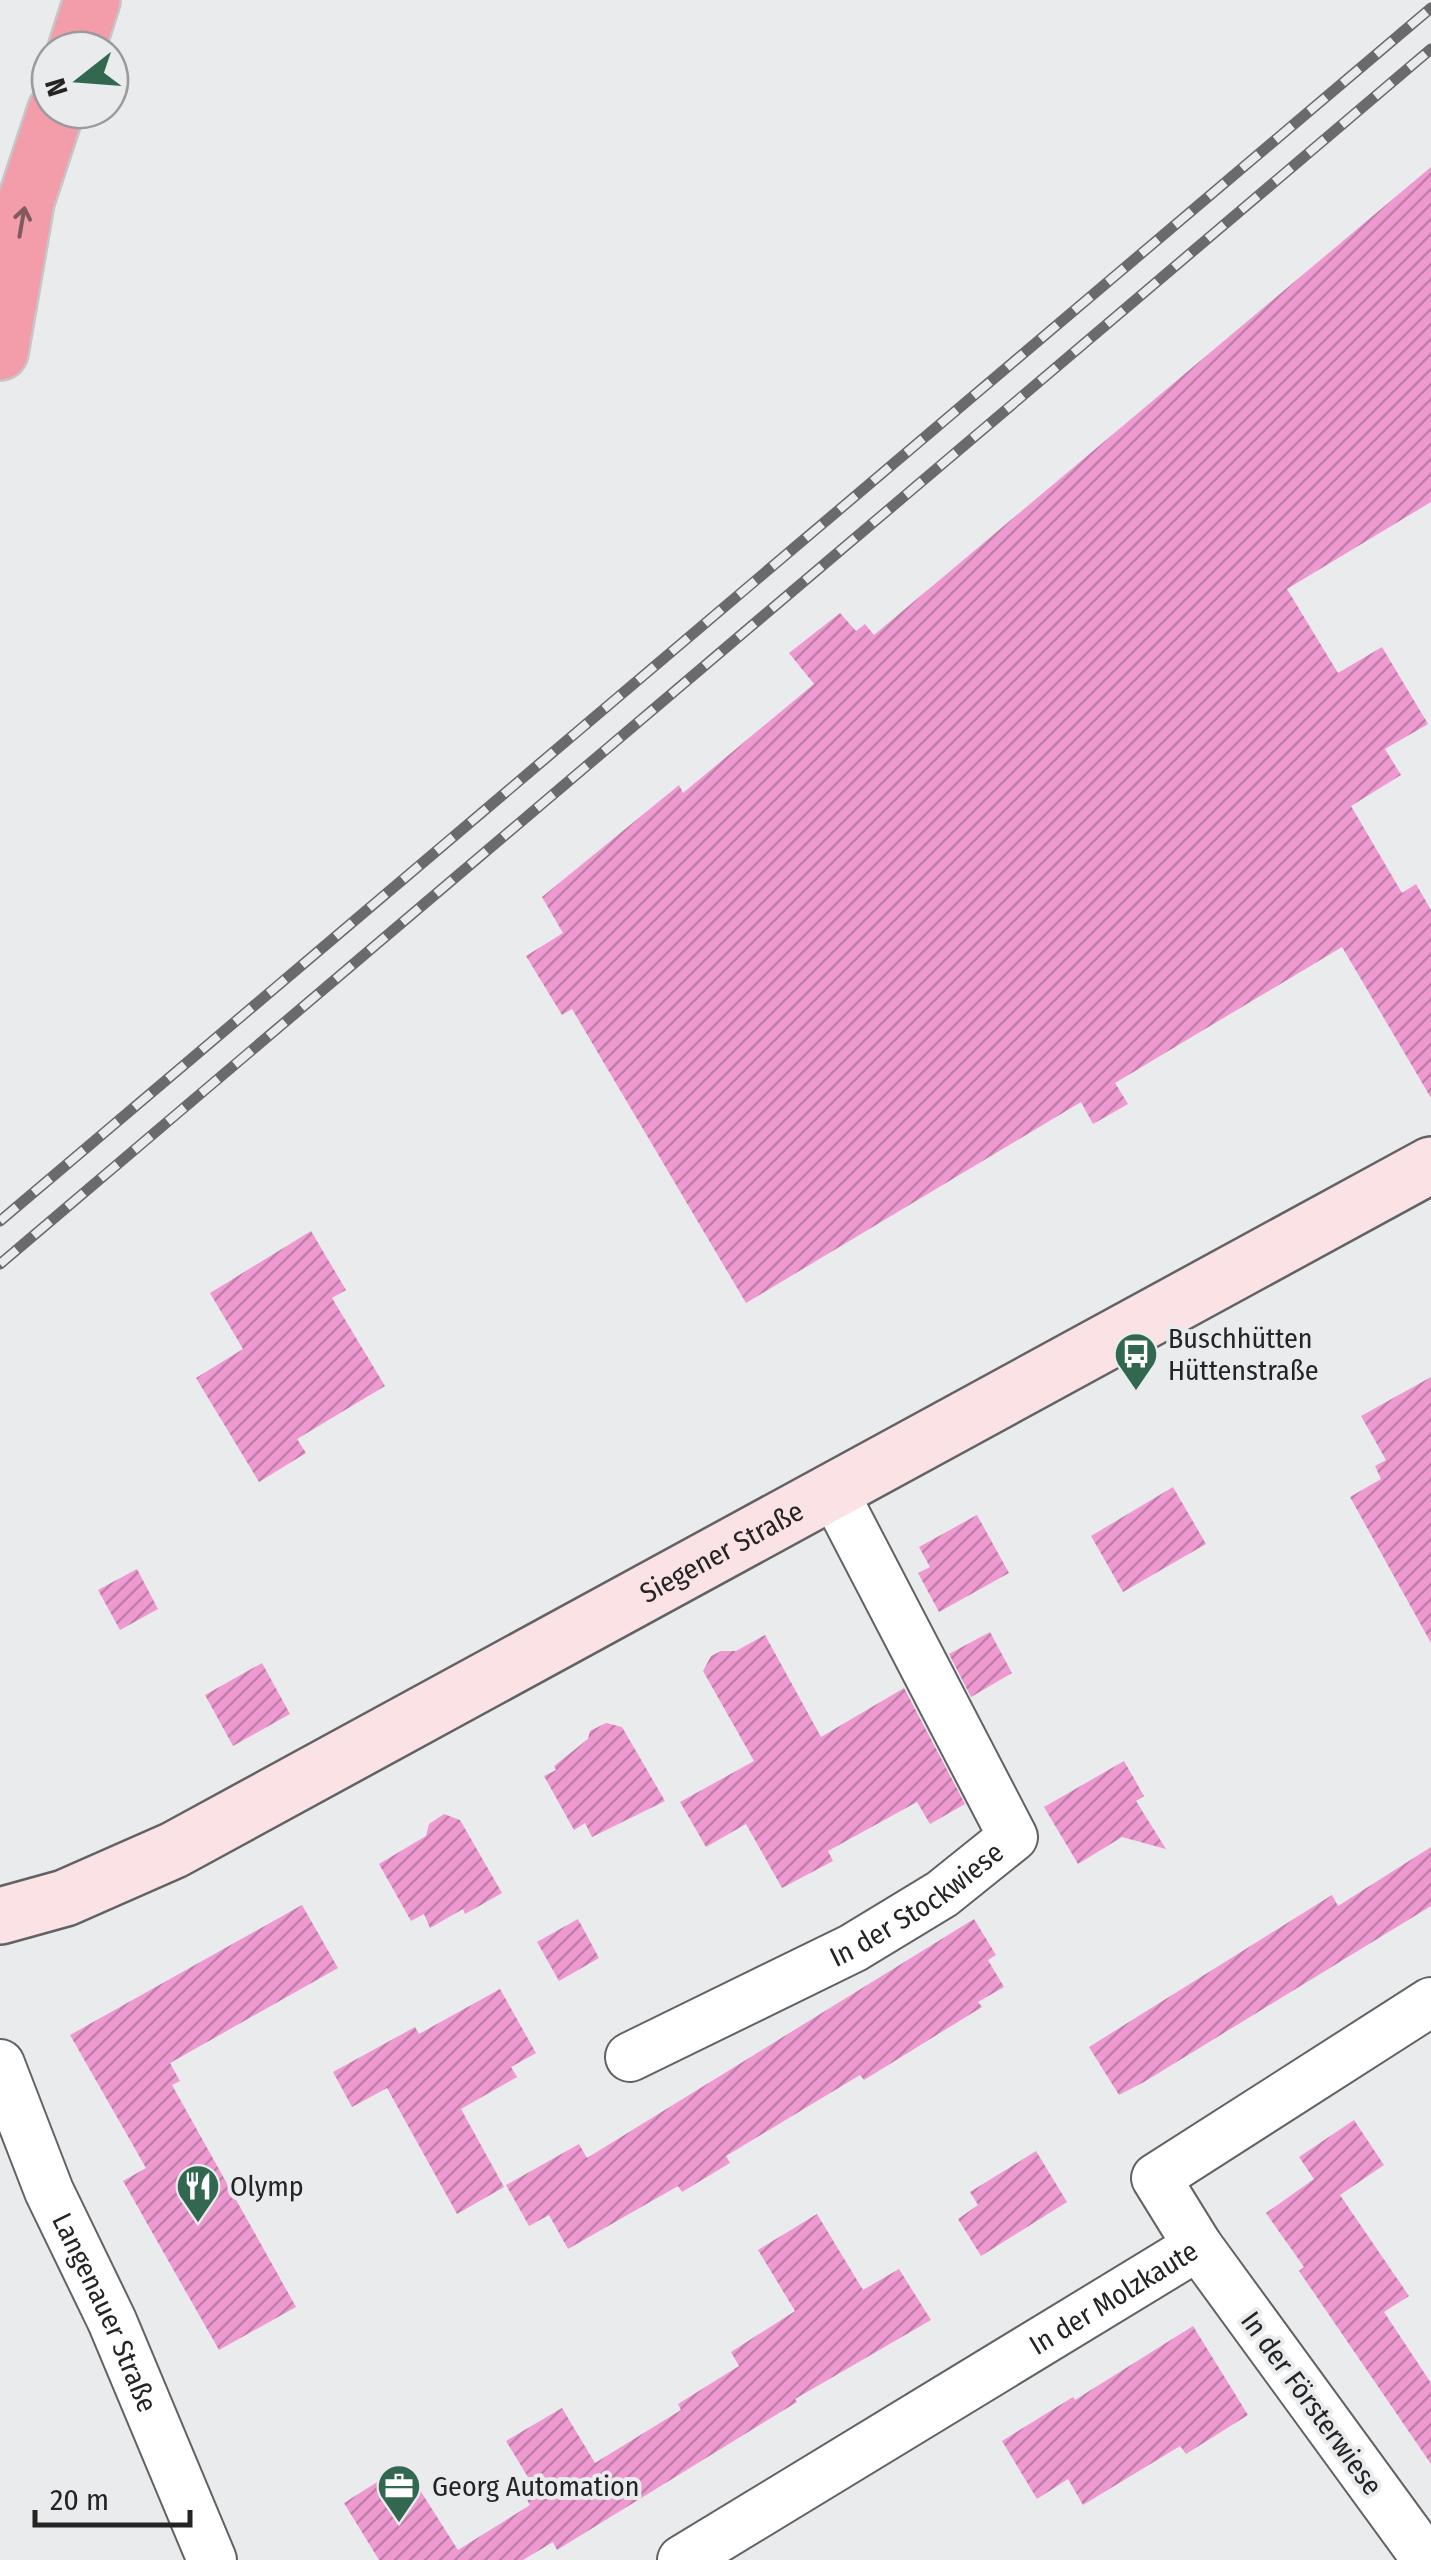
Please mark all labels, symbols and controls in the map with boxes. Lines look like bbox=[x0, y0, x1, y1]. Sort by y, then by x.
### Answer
north arrow bbox=[30, 30, 130, 130]
text: N bbox=[38, 74, 75, 100]
one-way arrow bbox=[13, 206, 32, 239]
place label: Buschhütten Hüttenstraße bbox=[1168, 1322, 1319, 1387]
bus stop icon: Buschhütten Hüttenstraße bbox=[1113, 1331, 1159, 1392]
street label: Siegener Straße bbox=[634, 1494, 809, 1610]
street label: In der Stockwiese bbox=[824, 1836, 1010, 1974]
restaurant icon: Olymp bbox=[175, 2163, 221, 2224]
place label: Olymp bbox=[230, 2170, 304, 2203]
street label: Langenauer Straße bbox=[45, 2208, 164, 2417]
street label: In der Molzkaute bbox=[1024, 2234, 1204, 2362]
street label: In der Försterwiese bbox=[1234, 2305, 1389, 2501]
office icon: Georg Automation bbox=[376, 2463, 422, 2524]
scale bar bbox=[35, 2465, 190, 2527]
place label: Georg Automation bbox=[432, 2470, 640, 2503]
text: 20 m bbox=[50, 2482, 109, 2518]

